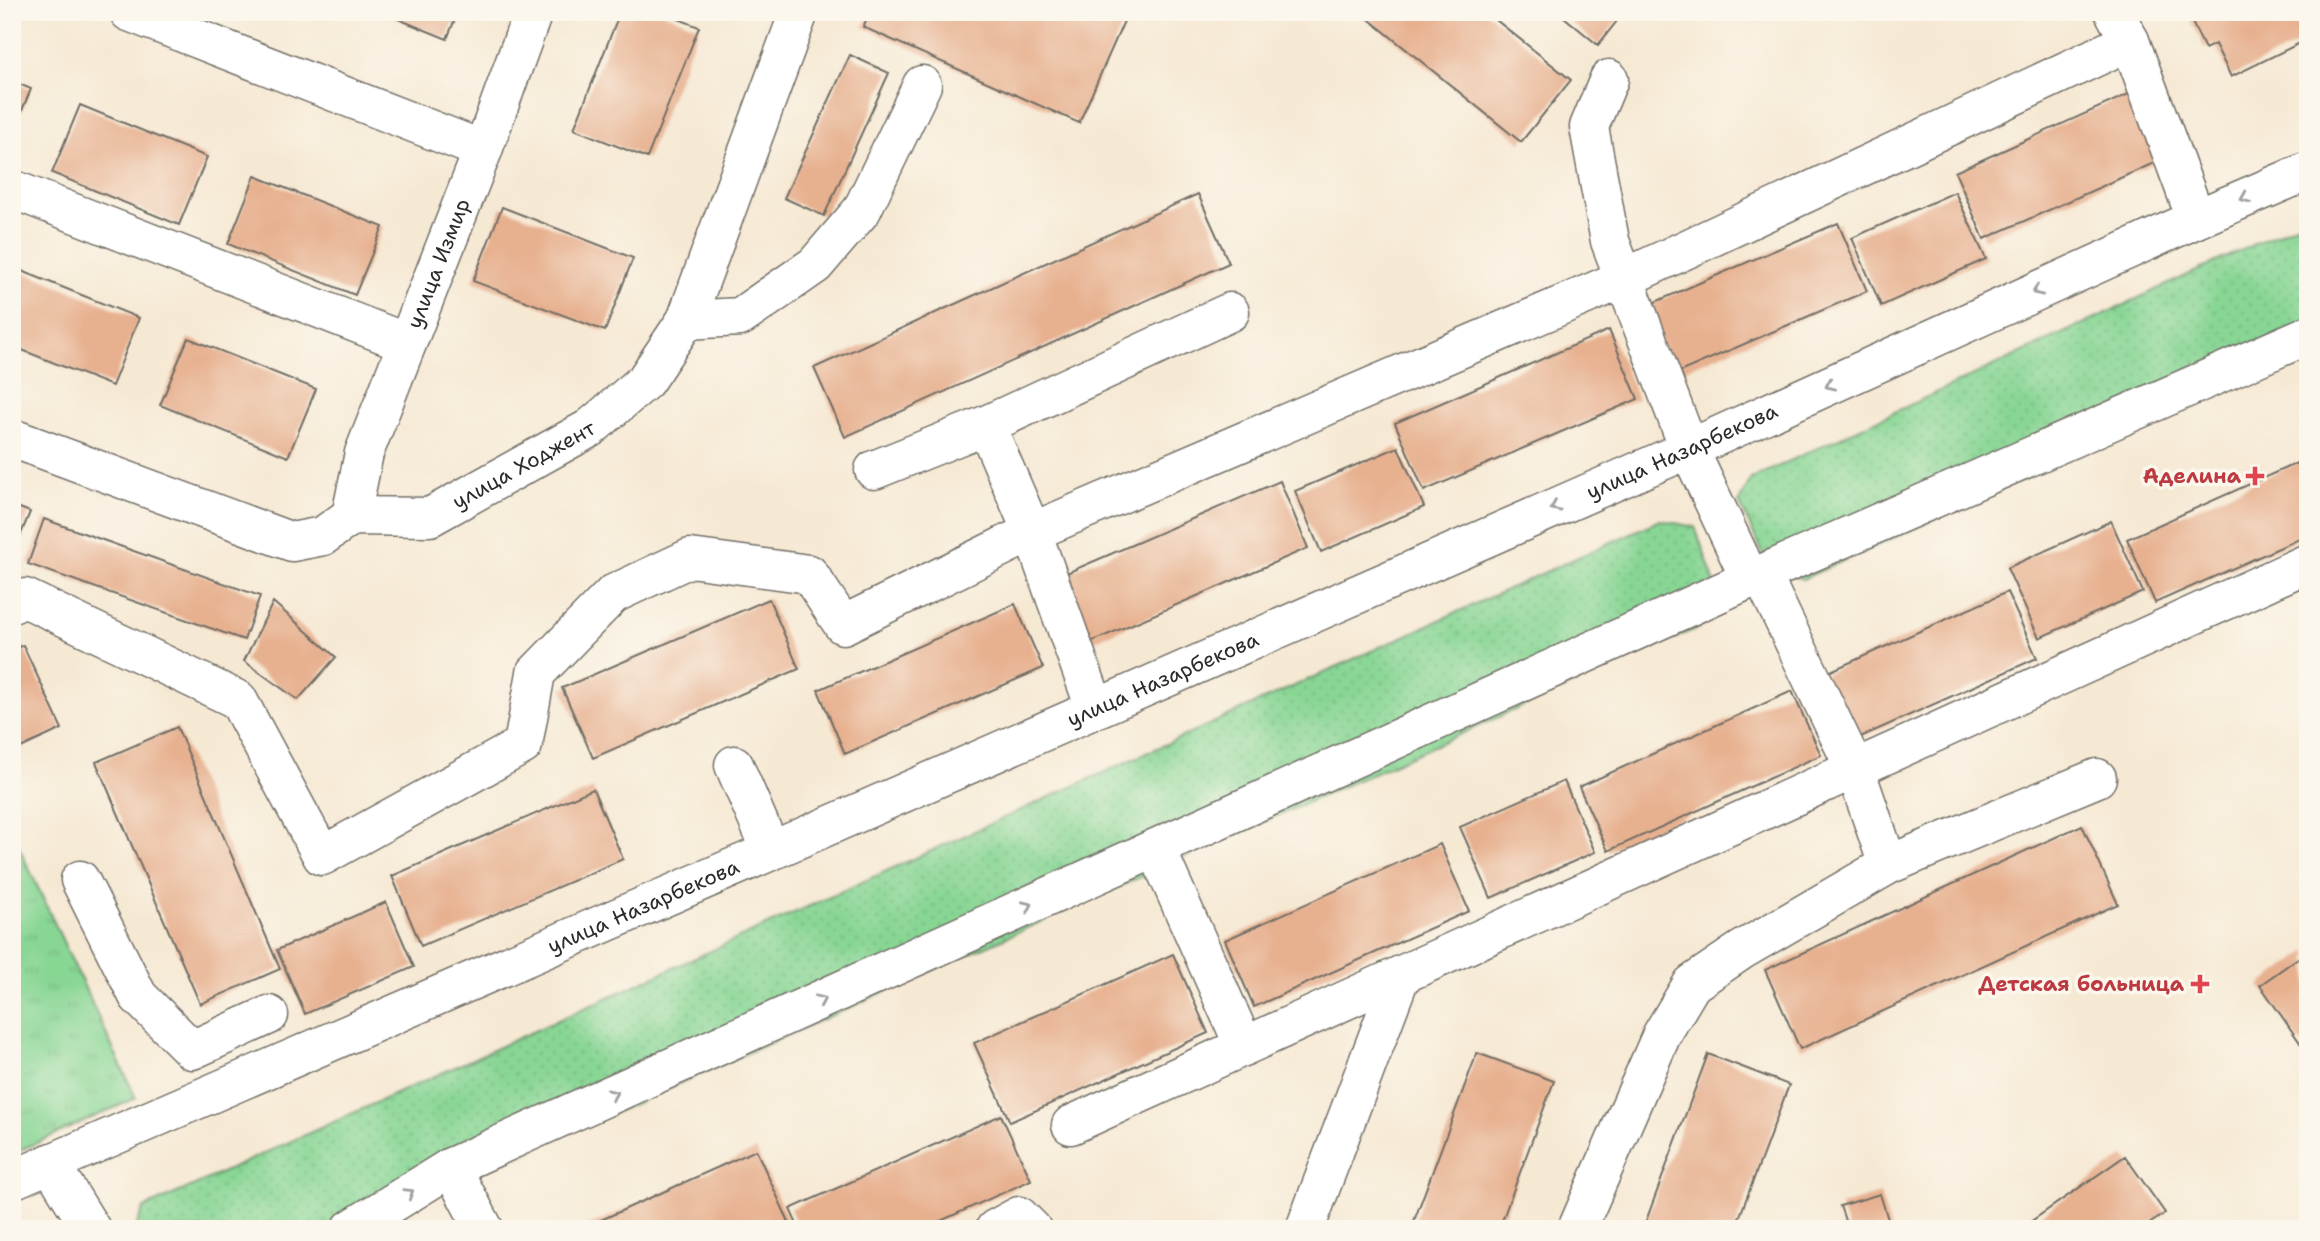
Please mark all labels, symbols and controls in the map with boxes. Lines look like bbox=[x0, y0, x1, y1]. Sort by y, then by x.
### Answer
one-way arrow bbox=[2240, 189, 2252, 203]
street label: улица Измир bbox=[400, 194, 477, 333]
one-way arrow bbox=[2032, 283, 2045, 297]
one-way arrow bbox=[1825, 377, 1837, 391]
street label: улица Назарбекова bbox=[1582, 397, 1782, 506]
street label: улица Ходжент bbox=[447, 414, 601, 516]
place label: Аделина bbox=[2143, 462, 2242, 490]
marker: Аделина bbox=[2247, 468, 2263, 484]
one-way arrow bbox=[1550, 499, 1563, 513]
street label: улица Назарбекова bbox=[1063, 625, 1263, 734]
street label: улица Назарбекова bbox=[543, 853, 743, 960]
one-way arrow bbox=[1021, 900, 1033, 914]
place label: Детская больница bbox=[1978, 970, 2185, 998]
marker: Детская больница bbox=[2190, 974, 2210, 994]
one-way arrow bbox=[813, 994, 826, 1008]
one-way arrow bbox=[606, 1088, 619, 1102]
one-way arrow bbox=[402, 1188, 415, 1201]

